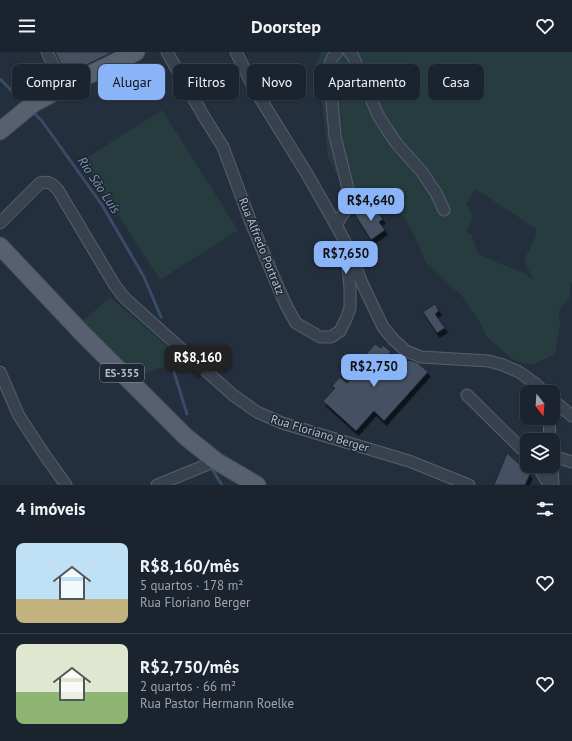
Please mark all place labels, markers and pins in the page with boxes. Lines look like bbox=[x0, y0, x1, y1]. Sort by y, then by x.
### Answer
pin: R$4,640 bbox=[334, 188, 408, 222]
pin: R$7,650 bbox=[309, 241, 383, 275]
pin: R$8,160 bbox=[161, 345, 235, 379]
pin: R$2,750 bbox=[337, 354, 411, 388]

